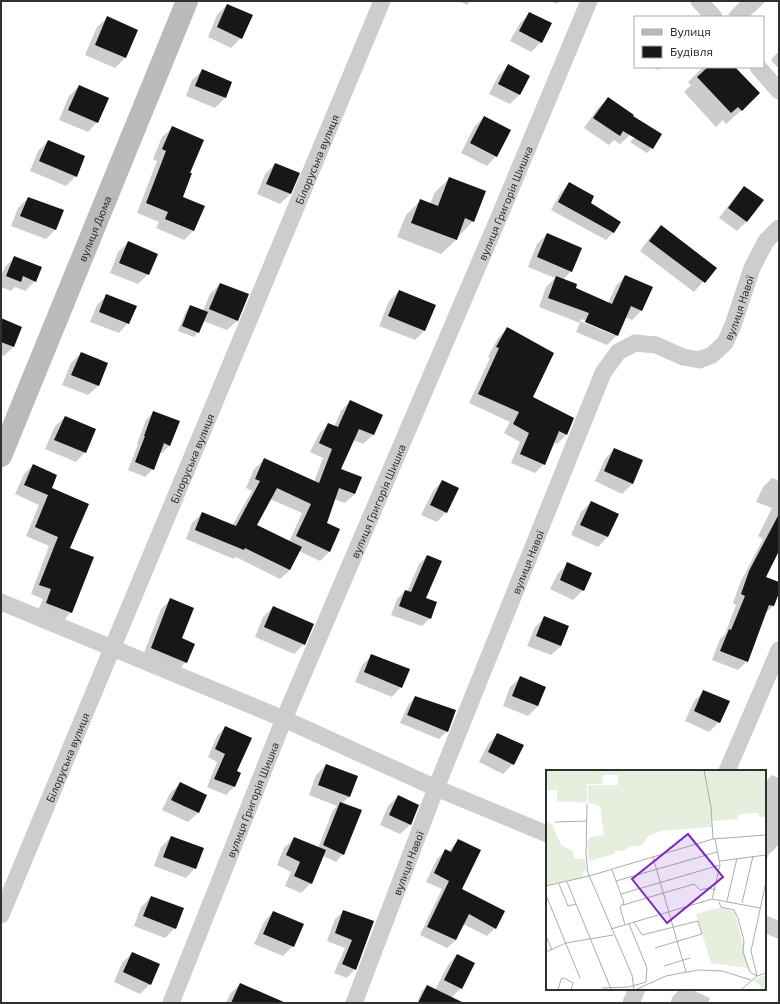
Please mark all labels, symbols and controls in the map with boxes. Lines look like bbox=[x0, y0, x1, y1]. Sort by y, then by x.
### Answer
legend bbox=[634, 16, 764, 68]
text: Вулиця bbox=[670, 24, 711, 39]
text: Будівля bbox=[670, 44, 713, 59]
street label: Білоруська вулиця bbox=[292, 112, 341, 206]
street label: вулиця Григорія Шишка bbox=[475, 144, 535, 262]
street label: вулиця Дюма bbox=[75, 194, 113, 263]
street label: вулиця Навої bbox=[721, 273, 756, 342]
street label: Білоруська вулиця bbox=[167, 411, 216, 505]
street label: вулиця Григорія Шишка bbox=[347, 442, 408, 560]
street label: вулиця Навої bbox=[508, 528, 546, 596]
street label: Білоруська вулиця bbox=[42, 710, 91, 804]
street label: вулиця Григорія Шишка bbox=[223, 740, 281, 859]
inset map bbox=[546, 770, 766, 990]
street label: вулиця Навої bbox=[389, 829, 426, 897]

